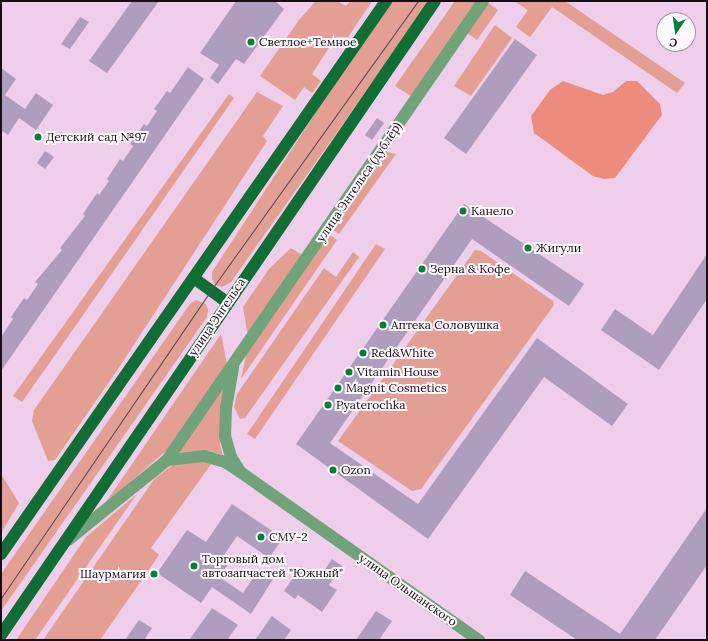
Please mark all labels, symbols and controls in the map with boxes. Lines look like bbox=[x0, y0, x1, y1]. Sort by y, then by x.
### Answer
north arrow bbox=[656, 12, 696, 52]
place label: Светлое+Темное bbox=[259, 35, 357, 49]
text: С bbox=[668, 35, 679, 50]
marker: Светлое+Темное bbox=[246, 37, 256, 47]
street label: улица Энгельса (дублёр) bbox=[313, 119, 405, 245]
place label: Детский сад №97 bbox=[46, 130, 147, 144]
marker: Детский сад №97 bbox=[33, 132, 43, 142]
place label: Канело bbox=[471, 204, 513, 218]
marker: Канело bbox=[458, 206, 468, 216]
place label: Жигули bbox=[536, 241, 581, 255]
marker: Жигули bbox=[523, 243, 533, 253]
place label: Зерна & Кофе bbox=[430, 262, 510, 276]
marker: Зерна & Кофе bbox=[417, 264, 427, 274]
street label: улица Энгельса bbox=[186, 275, 248, 359]
place label: Аптека Соловушка bbox=[391, 318, 499, 332]
marker: Аптека Соловушка bbox=[378, 320, 388, 330]
place label: Red&White bbox=[371, 346, 434, 360]
marker: Red&White bbox=[358, 348, 368, 358]
place label: Vitamin House bbox=[357, 365, 439, 379]
marker: Vitamin House bbox=[344, 367, 354, 377]
place label: Magnit Cosmetics bbox=[346, 381, 447, 395]
marker: Magnit Cosmetics bbox=[333, 383, 343, 393]
place label: Pyaterochka bbox=[336, 398, 405, 412]
marker: Pyaterochka bbox=[323, 400, 333, 410]
place label: Ozon bbox=[341, 463, 371, 477]
marker: Ozon bbox=[328, 465, 338, 475]
place label: СМУ-2 bbox=[269, 530, 308, 544]
marker: СМУ-2 bbox=[256, 532, 266, 542]
street label: улица Ольшанского bbox=[356, 551, 460, 629]
place label: Торговый дом автозапчастей "Южный" bbox=[202, 552, 343, 580]
marker: Торговый дом автозапчастей "Южный" bbox=[189, 561, 199, 571]
place label: Шаурмагия bbox=[80, 567, 146, 581]
marker: Шаурмагия bbox=[149, 569, 159, 579]

